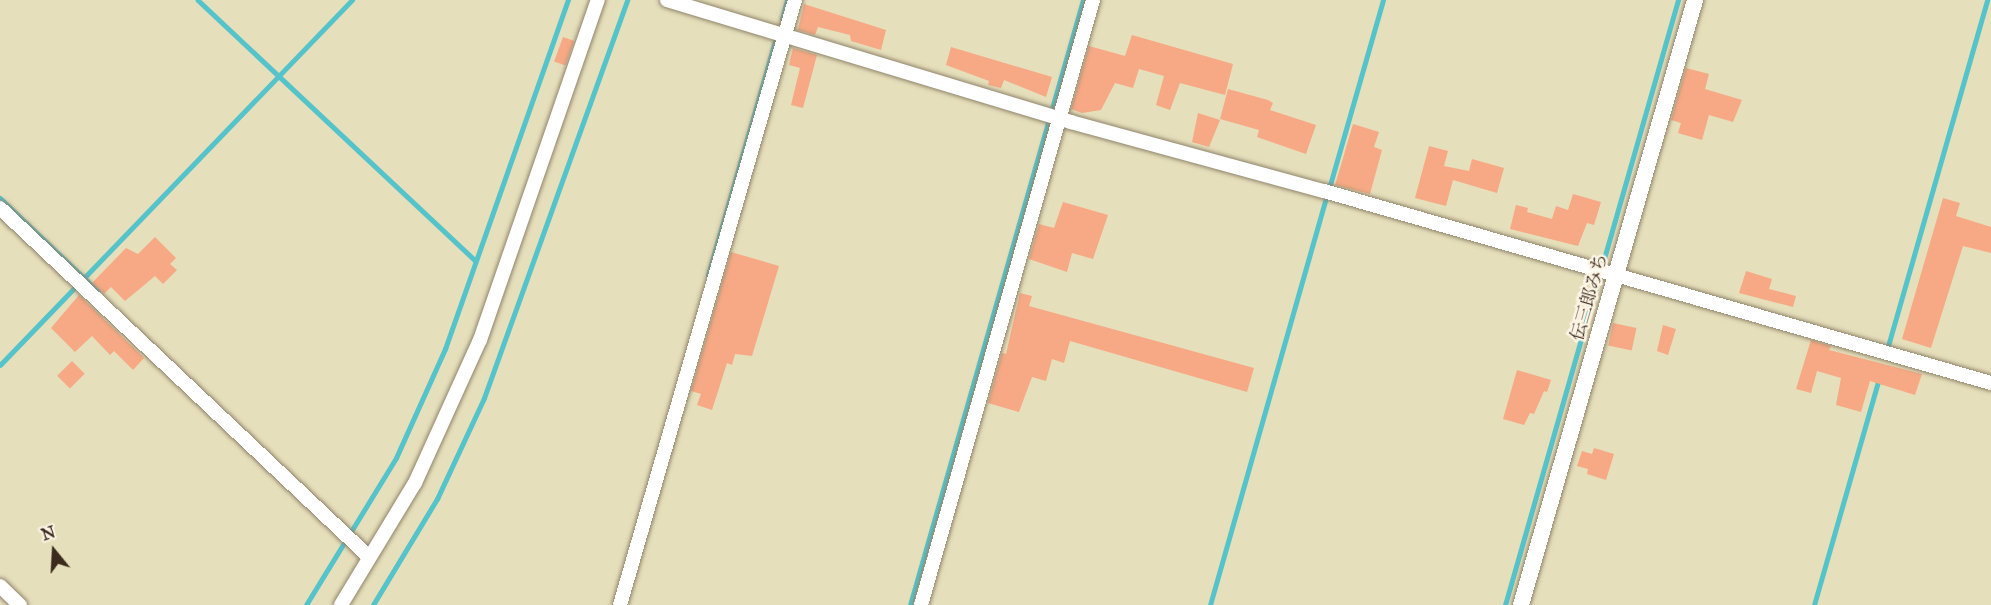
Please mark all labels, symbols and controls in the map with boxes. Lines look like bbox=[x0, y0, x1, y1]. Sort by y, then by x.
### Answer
street label: 伝三郎みち bbox=[1566, 251, 1612, 343]
north arrow bbox=[24, 521, 84, 581]
text: N bbox=[39, 522, 58, 545]

